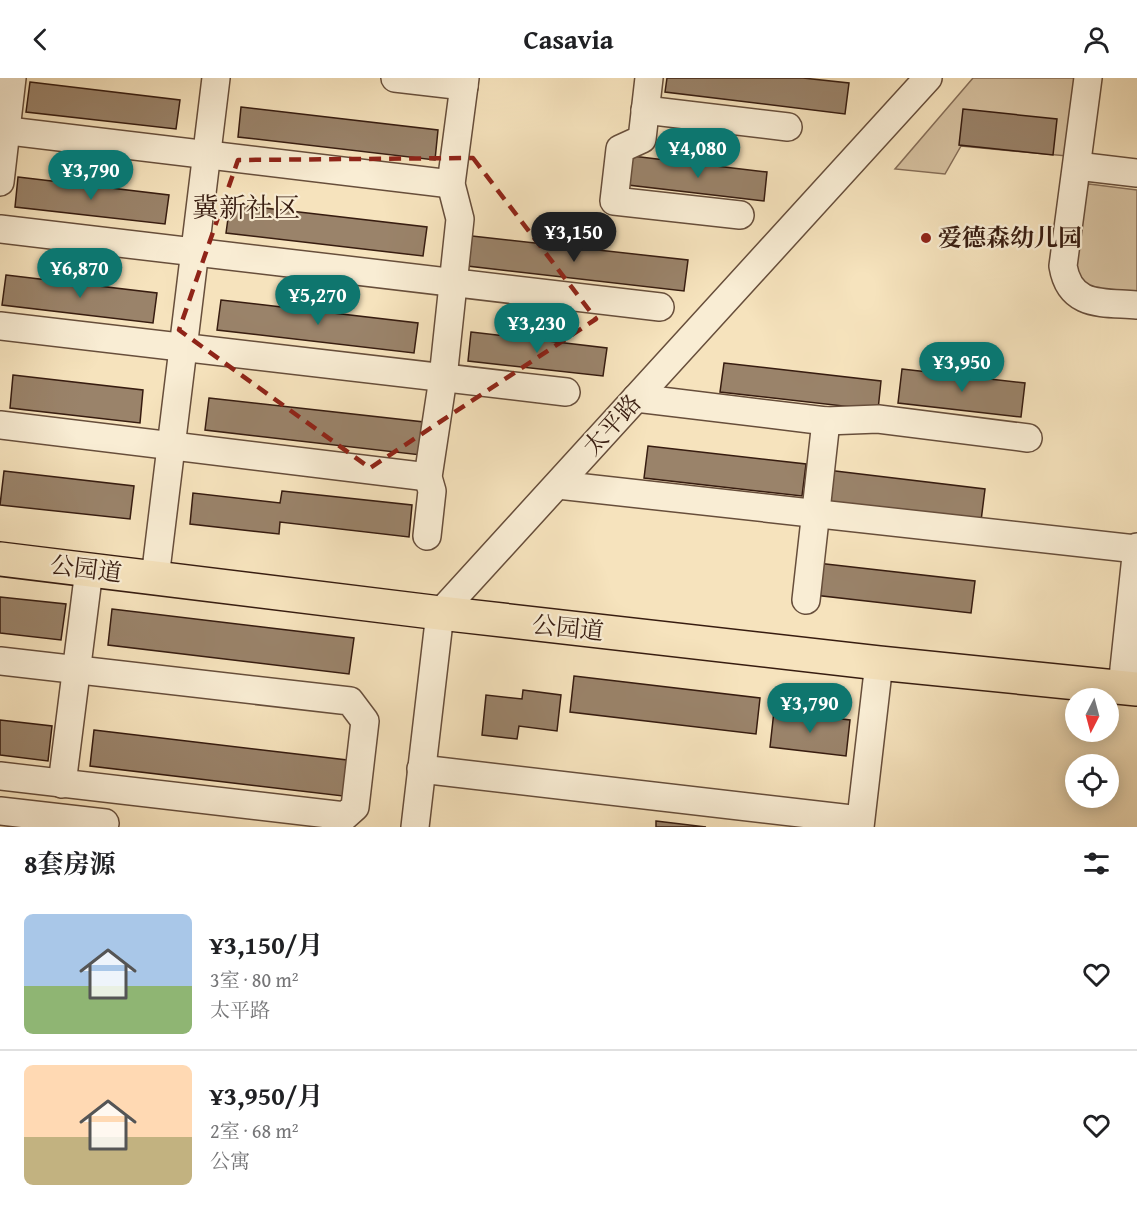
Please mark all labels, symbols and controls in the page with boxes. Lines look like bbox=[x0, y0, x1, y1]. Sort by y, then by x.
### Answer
text: Casavia bbox=[523, 19, 614, 59]
icon: back bbox=[24, 23, 57, 56]
icon: person bbox=[1080, 23, 1113, 56]
pin: ¥4,080 bbox=[649, 128, 747, 179]
text: ¥4,080 bbox=[669, 133, 727, 162]
pin: ¥3,790 bbox=[42, 150, 140, 201]
text: ¥3,790 bbox=[62, 155, 120, 184]
district label: 冀新社区 bbox=[192, 187, 300, 227]
pin: ¥3,150 bbox=[525, 212, 623, 263]
text: ¥3,150 bbox=[545, 217, 603, 246]
place label: 爱德森幼儿园 bbox=[938, 220, 1082, 255]
marker: 爱德森幼儿园 bbox=[919, 231, 933, 245]
pin: ¥6,870 bbox=[31, 248, 129, 299]
text: ¥6,870 bbox=[51, 253, 109, 282]
pin: ¥5,270 bbox=[269, 275, 367, 326]
text: ¥5,270 bbox=[289, 280, 347, 309]
pin: ¥3,230 bbox=[488, 303, 586, 354]
text: ¥3,230 bbox=[508, 308, 566, 337]
pin: ¥3,950 bbox=[913, 342, 1011, 393]
text: ¥3,950 bbox=[933, 347, 991, 376]
street label: 太平路 bbox=[575, 386, 649, 463]
street label: 公园道 bbox=[48, 547, 124, 590]
street label: 公园道 bbox=[530, 606, 606, 649]
pin: ¥3,790 bbox=[761, 683, 859, 734]
text: ¥3,790 bbox=[781, 688, 839, 717]
north arrow bbox=[1065, 688, 1119, 742]
map controls bbox=[1065, 688, 1119, 808]
button: locate bbox=[1065, 754, 1119, 808]
text: 8套房源 bbox=[24, 844, 115, 883]
icon: filters bbox=[1080, 847, 1113, 880]
text: ¥3,150/月 bbox=[210, 925, 323, 964]
icon: home bbox=[72, 938, 144, 1010]
icon: heart bbox=[1080, 958, 1113, 991]
text: 3室 · 80 m² bbox=[210, 965, 299, 994]
text: 太平路 bbox=[210, 995, 270, 1024]
text: ¥3,950/月 bbox=[210, 1076, 323, 1115]
icon: home bbox=[72, 1089, 144, 1161]
icon: heart bbox=[1080, 1109, 1113, 1142]
text: 2室 · 68 m² bbox=[210, 1116, 299, 1145]
text: 公寓 bbox=[210, 1146, 250, 1175]

